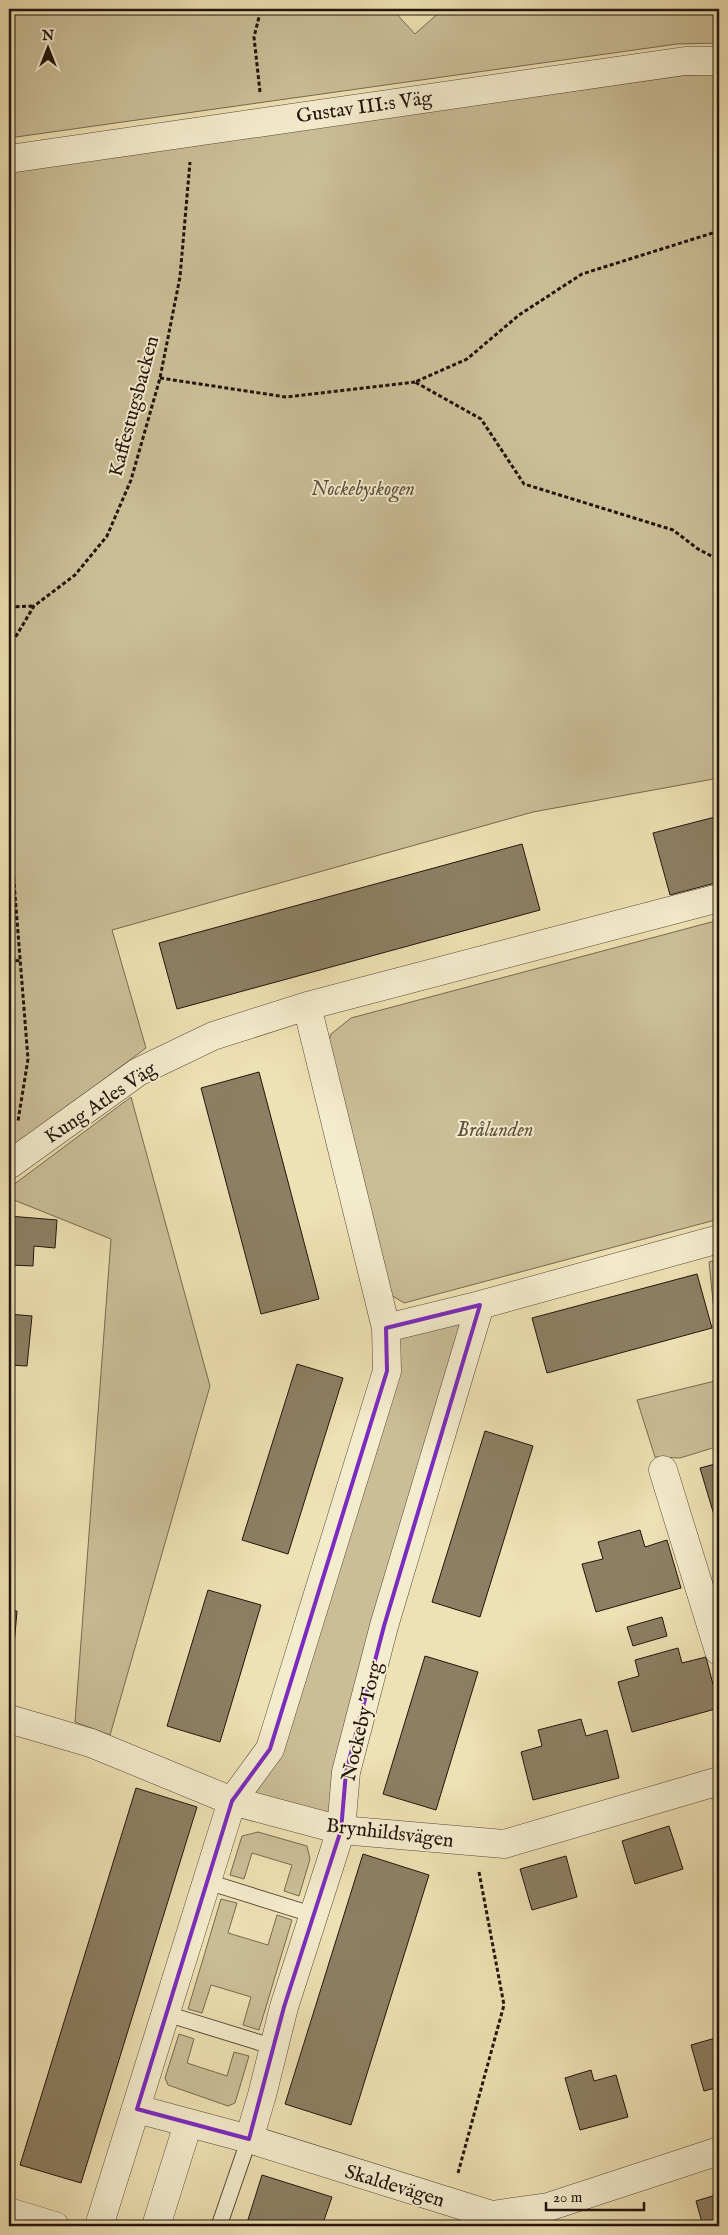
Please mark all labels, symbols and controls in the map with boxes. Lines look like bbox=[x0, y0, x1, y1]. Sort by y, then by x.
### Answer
north arrow bbox=[22, 22, 72, 72]
text: N bbox=[41, 27, 54, 45]
street label: Gustav III:s Väg bbox=[295, 85, 435, 129]
street label: Kaffestugsbacken bbox=[104, 333, 165, 479]
park label: Nockebyskogen bbox=[311, 477, 415, 503]
street label: Kung Atles Väg bbox=[40, 1056, 162, 1150]
park label: Brålunden bbox=[457, 1118, 533, 1143]
street label: Nockeby Torg bbox=[337, 1658, 389, 1784]
street label: Brynhildsvägen bbox=[325, 1813, 455, 1854]
street label: Skaldevägen bbox=[342, 2159, 448, 2214]
scale bar bbox=[546, 2180, 643, 2212]
text: 20 m bbox=[553, 2188, 583, 2207]

